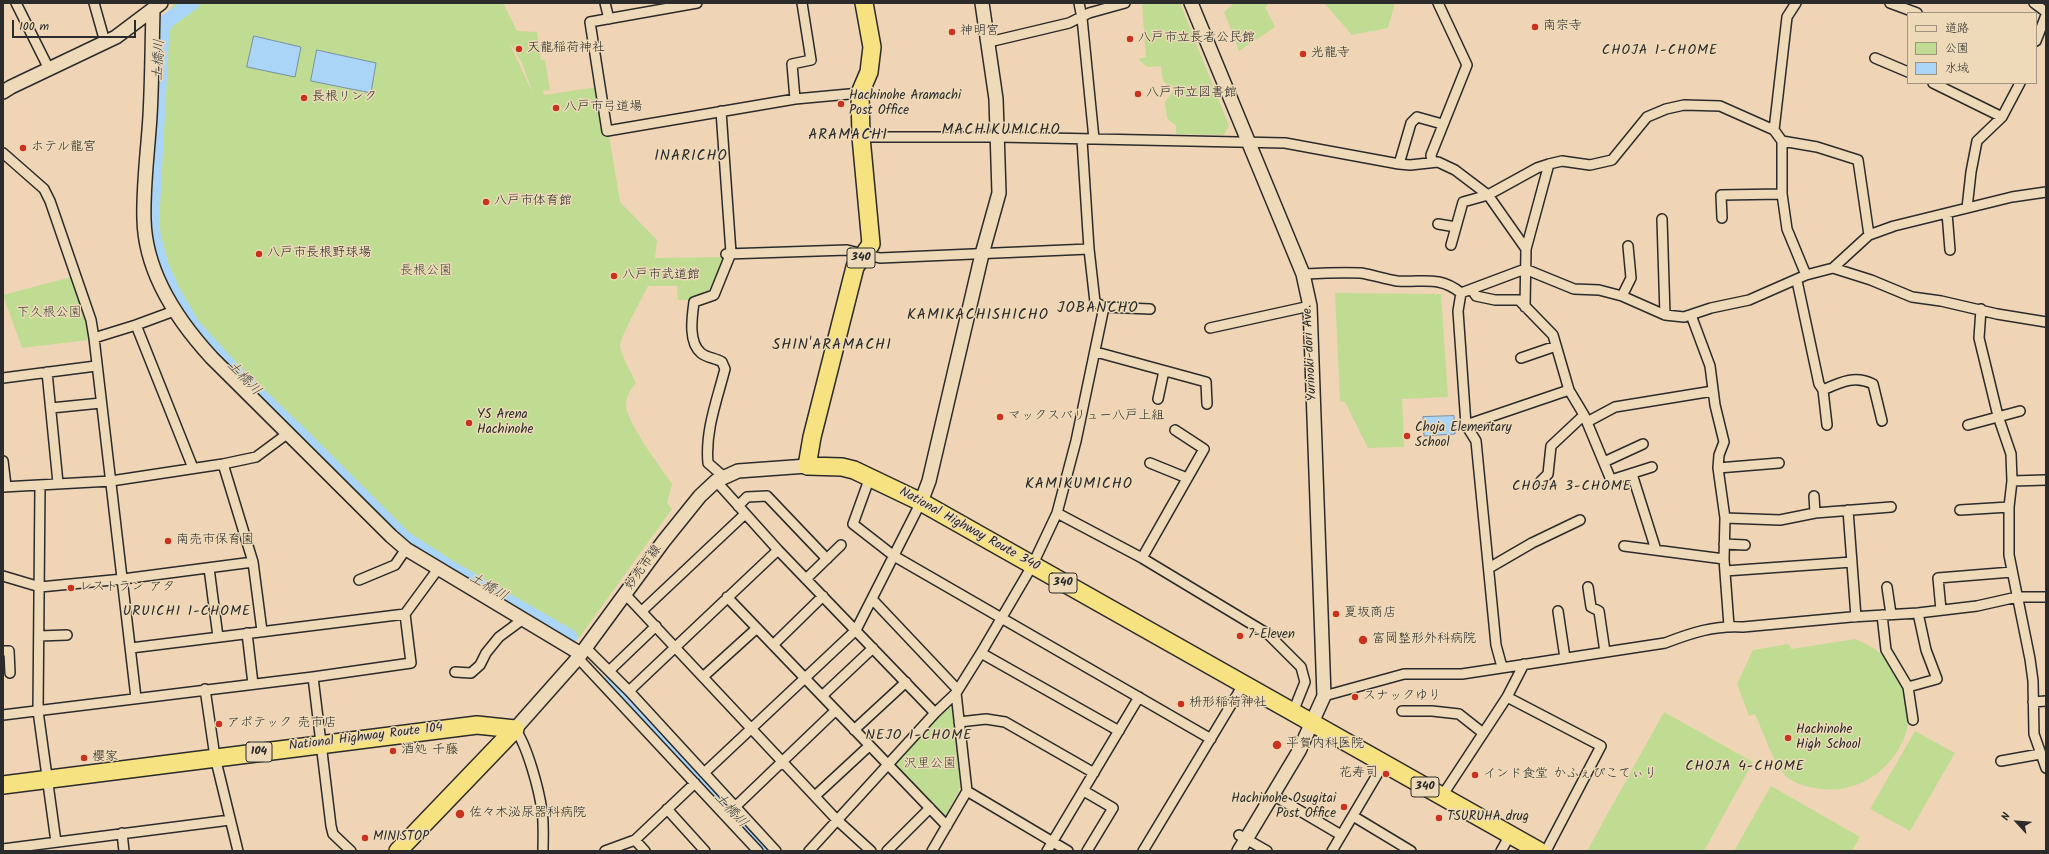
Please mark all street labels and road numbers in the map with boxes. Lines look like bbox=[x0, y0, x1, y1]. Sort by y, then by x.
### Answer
road number: 340 bbox=[847, 248, 875, 268]
street label: Yurinoki-dori Ave. bbox=[1301, 304, 1321, 402]
street label: National Highway Route 340 bbox=[896, 485, 1042, 575]
street label: 妙売市線 bbox=[622, 542, 666, 594]
road number: 340 bbox=[1049, 573, 1077, 593]
street label: National Highway Route 104 bbox=[288, 721, 444, 755]
road number: 104 bbox=[246, 742, 272, 762]
road number: 340 bbox=[1411, 777, 1439, 797]

